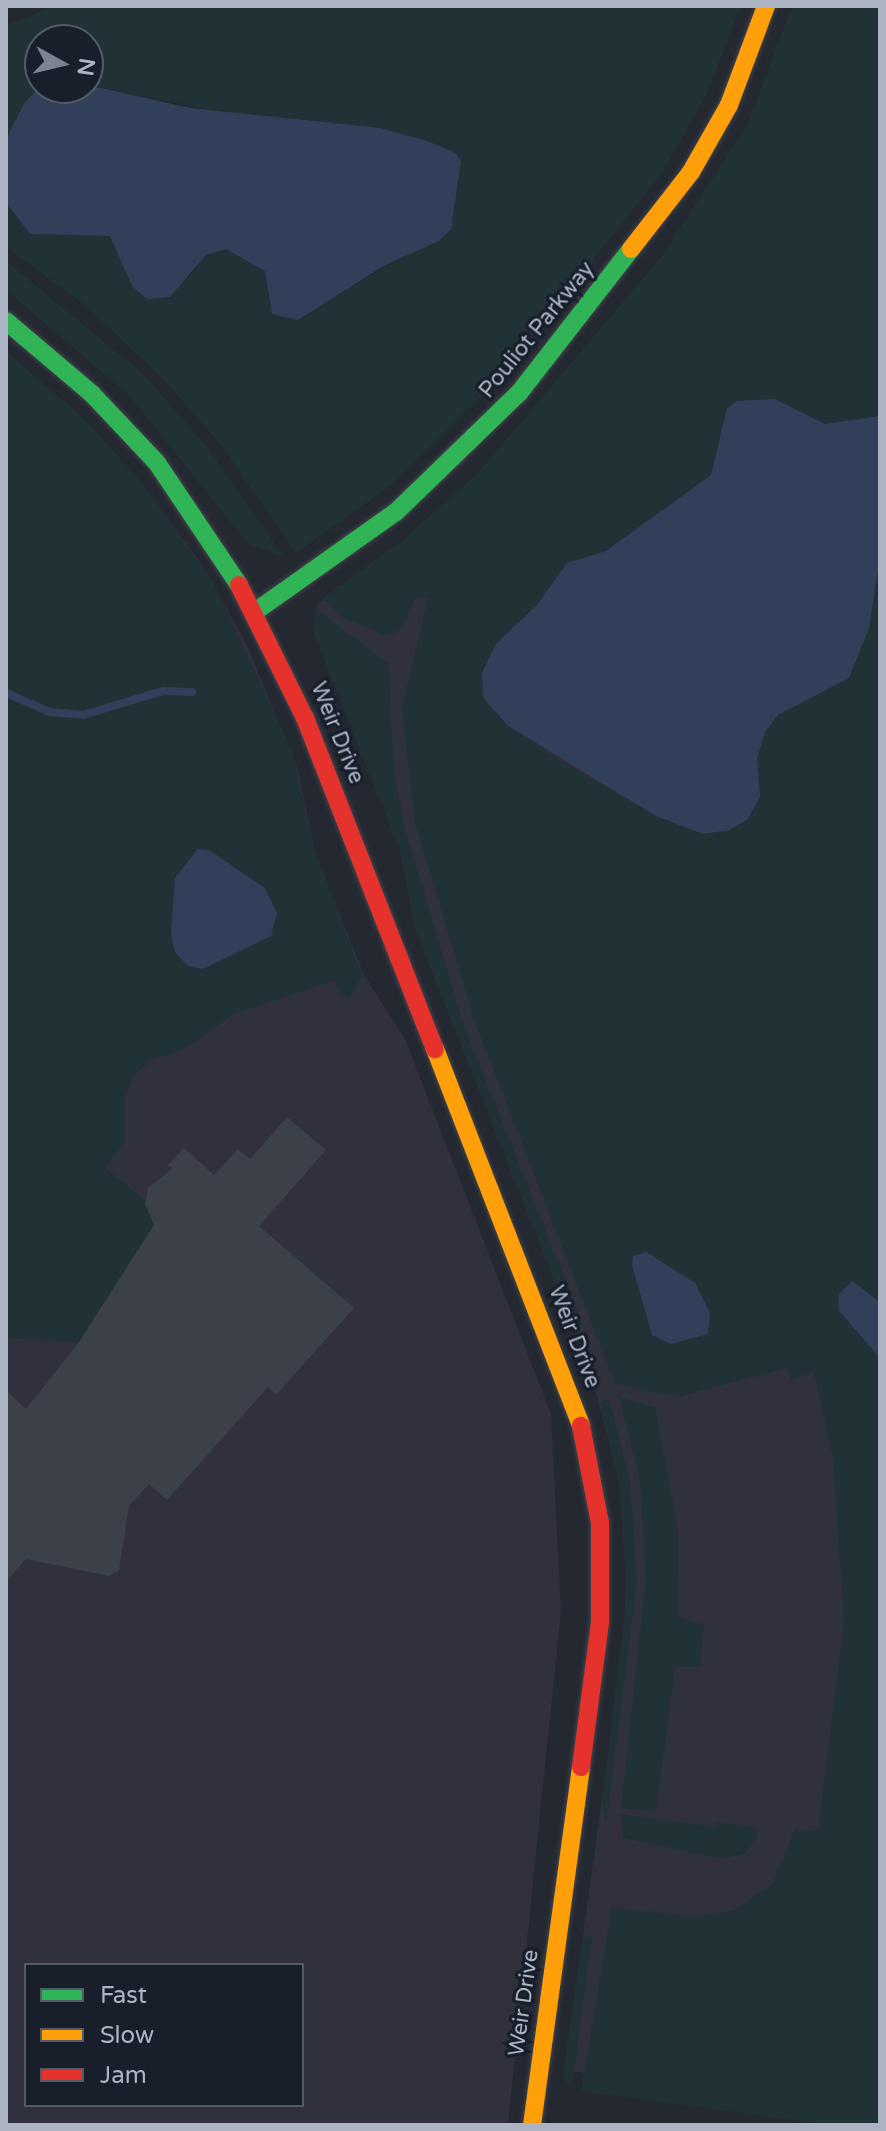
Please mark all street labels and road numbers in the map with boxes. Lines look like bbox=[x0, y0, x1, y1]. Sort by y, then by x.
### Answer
street label: Pouliot Parkway bbox=[474, 256, 600, 404]
street label: Weir Drive bbox=[305, 678, 369, 788]
street label: Weir Drive bbox=[542, 1282, 606, 1392]
street label: Weir Drive bbox=[503, 1948, 545, 2058]

